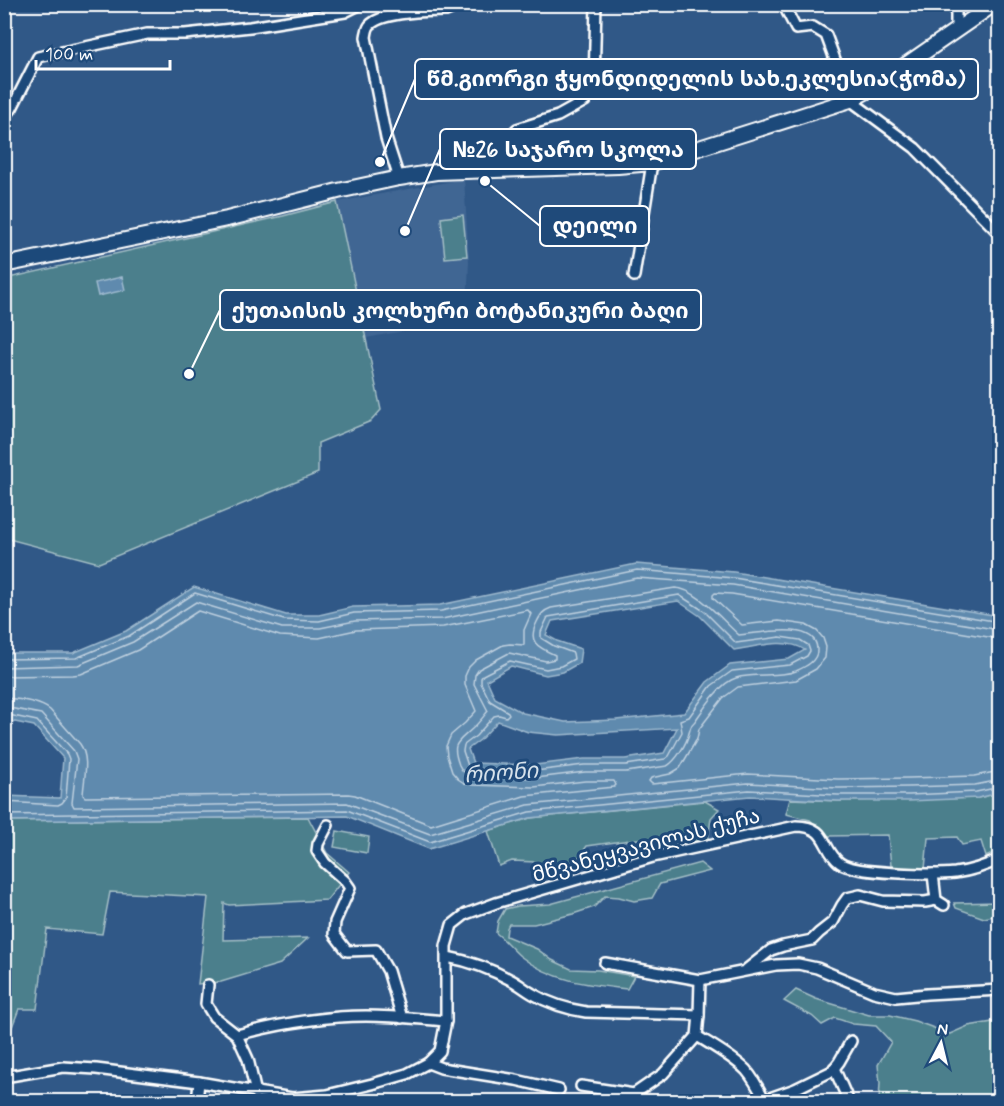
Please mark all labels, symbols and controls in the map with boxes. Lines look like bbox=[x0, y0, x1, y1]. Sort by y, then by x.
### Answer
scale bar bbox=[36, 33, 170, 71]
text: 100 m bbox=[45, 43, 93, 67]
callout: წმ.გიორგი ჭყონდიდელის სახ.ეკლესია(ჭომა) bbox=[415, 59, 978, 99]
text: წმ.გიორგი ჭყონდიდელის სახ.ეკლესია(ჭომა) bbox=[427, 66, 966, 94]
callout: №26 საჯარო სკოლა bbox=[440, 129, 696, 169]
text: №26 საჯარო სკოლა bbox=[452, 137, 684, 165]
callout: დეილი bbox=[540, 206, 649, 246]
text: დეილი bbox=[552, 213, 638, 241]
callout: ქუთაისის კოლხური ბოტანიკური ბაღი bbox=[220, 290, 701, 330]
text: ქუთაისის კოლხური ბოტანიკური ბაღი bbox=[231, 298, 689, 326]
water label: რიონი bbox=[463, 757, 540, 791]
street label: მწვანეყვავილას ქუჩა bbox=[529, 802, 763, 890]
north arrow bbox=[911, 1013, 971, 1073]
text: N bbox=[936, 1019, 949, 1041]

